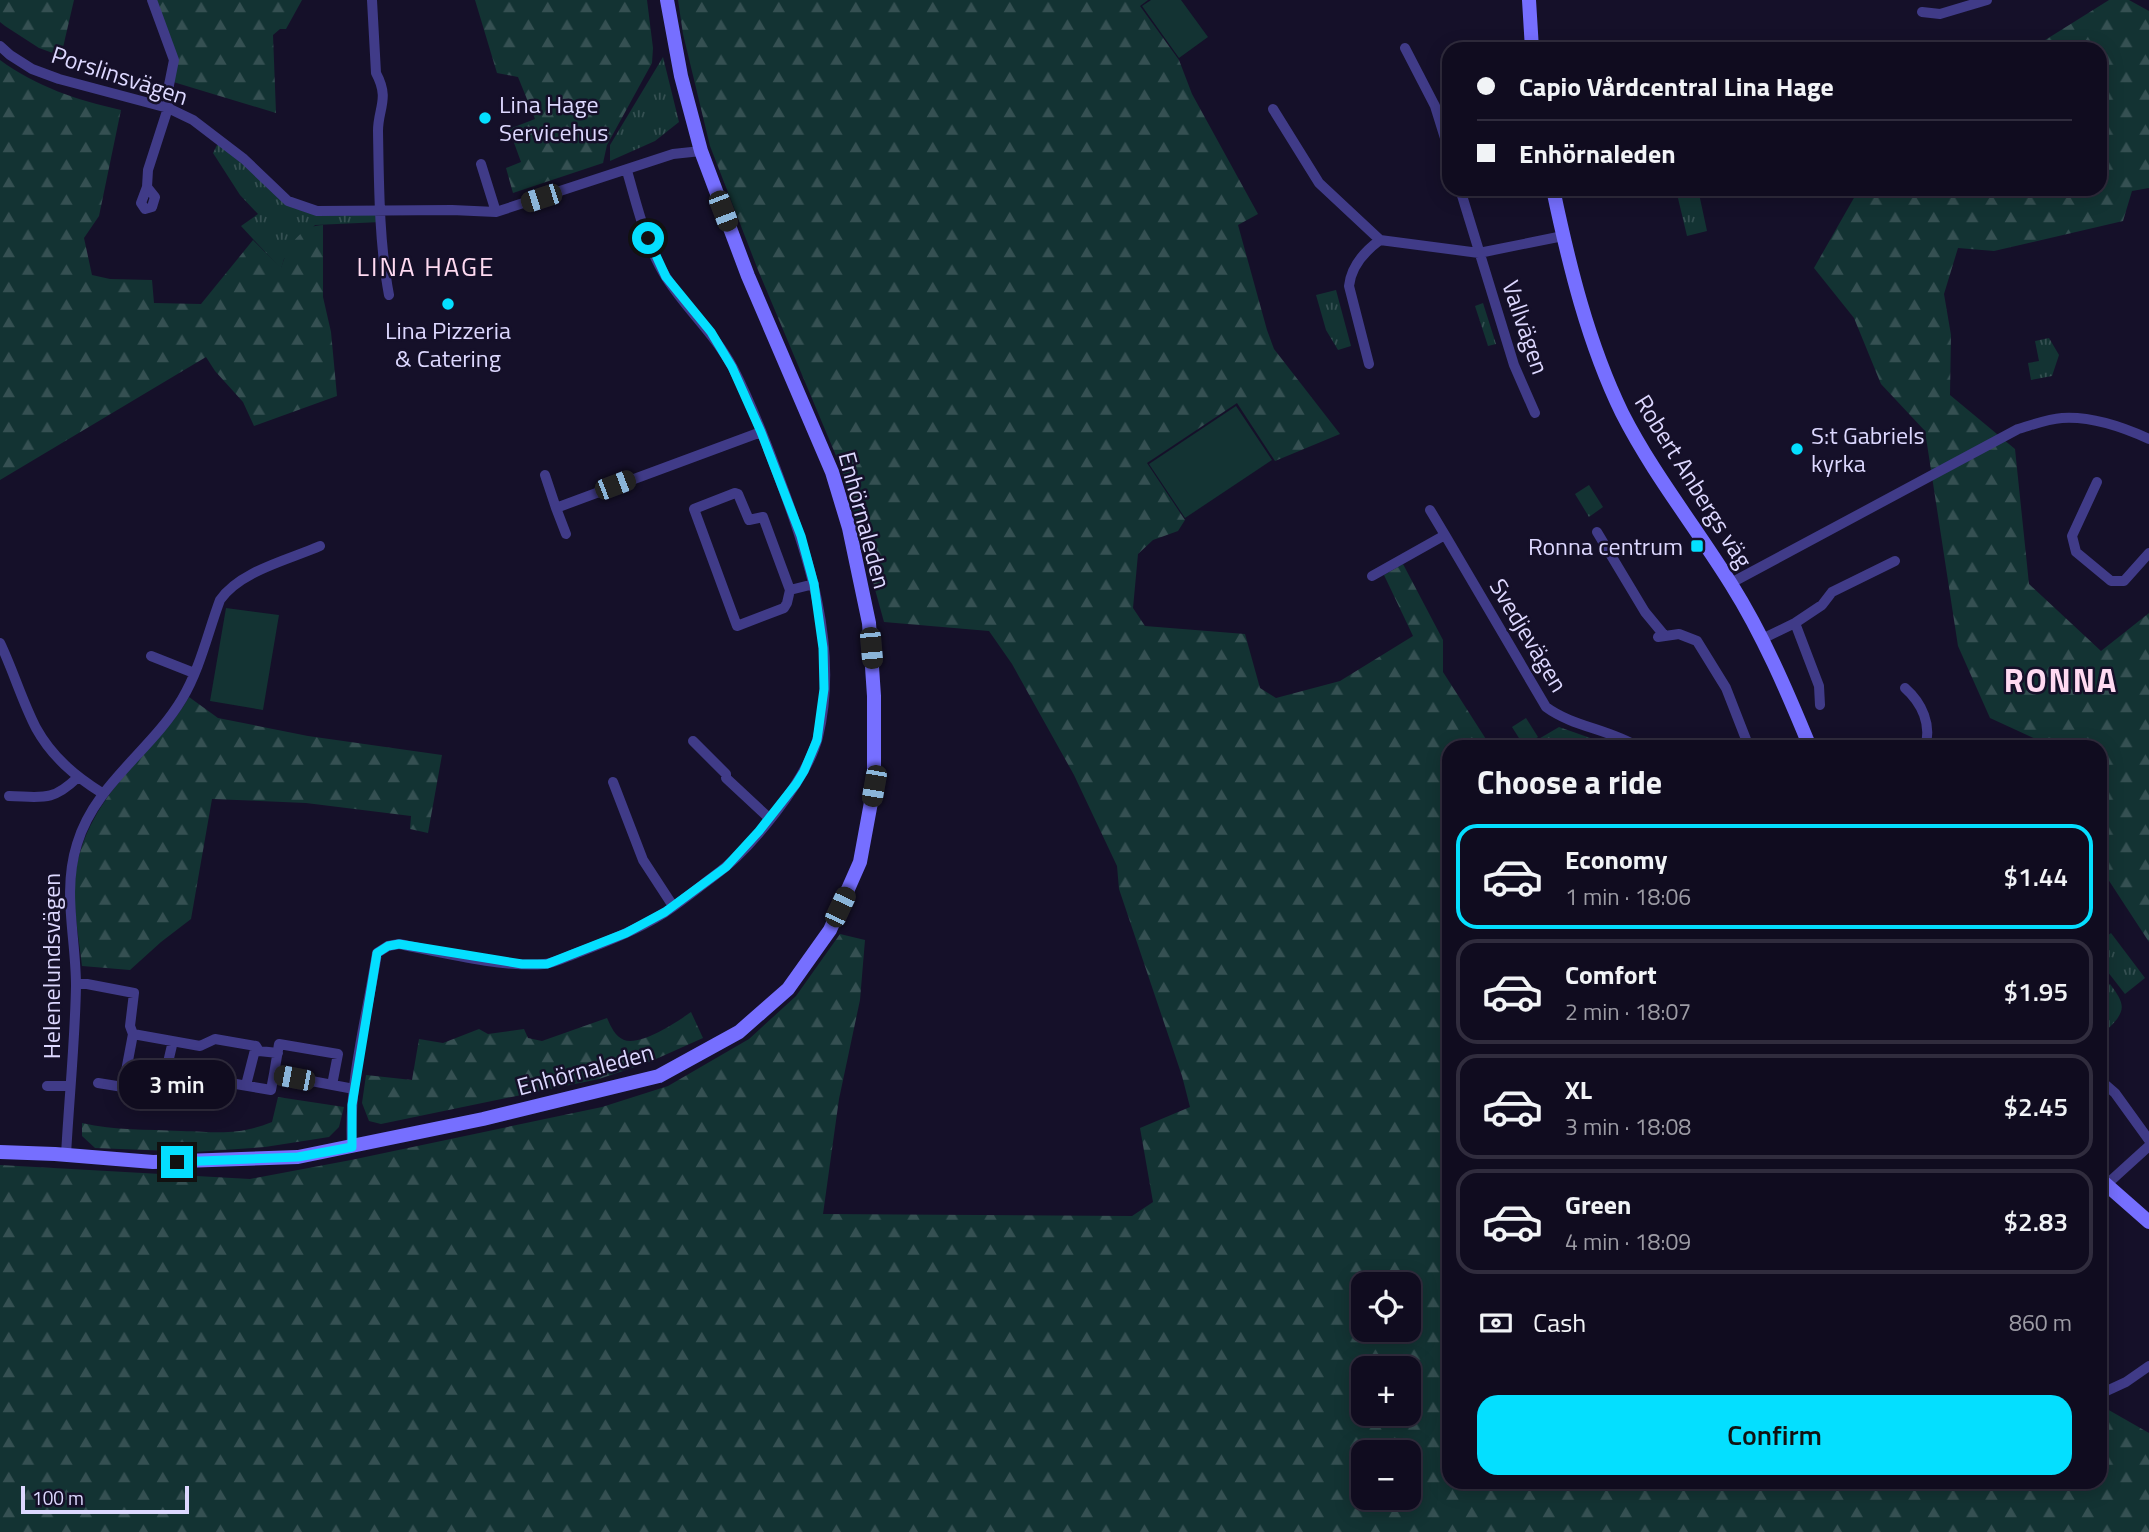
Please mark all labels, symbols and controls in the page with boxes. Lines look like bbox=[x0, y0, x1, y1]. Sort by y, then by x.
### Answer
street label: Porslinsvägen bbox=[47, 36, 193, 114]
text: Capio Vårdcentral Lina Hage bbox=[1519, 67, 1834, 106]
place label: Lina Hage Servicehus bbox=[499, 86, 608, 150]
marker: Lina Hage Servicehus bbox=[477, 110, 493, 126]
text: Enhörnaleden bbox=[1519, 134, 1676, 173]
car bbox=[518, 182, 565, 214]
car bbox=[706, 188, 741, 234]
route start bbox=[632, 222, 664, 254]
district label: LINA HAGE bbox=[357, 247, 495, 286]
street label: Vallvägen bbox=[1493, 275, 1559, 379]
marker: Lina Pizzeria & Catering bbox=[440, 296, 456, 312]
place label: Lina Pizzeria & Catering bbox=[385, 312, 511, 376]
street label: Robert Anbergs väg bbox=[1626, 387, 1762, 575]
place label: S:t Gabriels kyrka bbox=[1811, 417, 1925, 481]
marker: S:t Gabriels kyrka bbox=[1789, 441, 1805, 457]
street label: Enhörnaleden bbox=[829, 448, 901, 592]
car bbox=[592, 468, 639, 502]
place label: Ronna centrum bbox=[1528, 528, 1683, 564]
marker: Ronna centrum bbox=[1689, 538, 1705, 554]
street label: Svedjevägen bbox=[1481, 571, 1577, 699]
car bbox=[859, 626, 884, 670]
district label: RONNA bbox=[2004, 656, 2118, 704]
text: Choose a ride bbox=[1477, 758, 1662, 806]
car bbox=[861, 763, 888, 809]
text: Economy bbox=[1565, 840, 1667, 879]
icon: car bbox=[1481, 845, 1544, 908]
text: $1.44 bbox=[2004, 857, 2068, 896]
street label: Helenelundsvägen bbox=[33, 873, 69, 1059]
text: 1 min · 18:06 bbox=[1565, 879, 1691, 914]
car bbox=[822, 884, 859, 930]
text: Comfort bbox=[1565, 955, 1657, 994]
icon: car bbox=[1481, 960, 1544, 1023]
text: $1.95 bbox=[2004, 972, 2068, 1011]
text: 2 min · 18:07 bbox=[1565, 994, 1691, 1029]
street label: Enhörnaleden bbox=[513, 1033, 657, 1105]
callout: 3 min bbox=[119, 1060, 235, 1110]
car bbox=[272, 1064, 317, 1092]
text: 3 min bbox=[149, 1067, 205, 1102]
text: XL bbox=[1565, 1070, 1592, 1109]
icon: car bbox=[1481, 1075, 1544, 1138]
text: $2.45 bbox=[2004, 1087, 2068, 1126]
text: 3 min · 18:08 bbox=[1565, 1109, 1691, 1144]
route end bbox=[161, 1146, 193, 1178]
text: Green bbox=[1565, 1185, 1631, 1224]
icon: car bbox=[1481, 1190, 1544, 1253]
text: $2.83 bbox=[2004, 1202, 2068, 1241]
text: 4 min · 18:09 bbox=[1565, 1224, 1691, 1259]
map controls bbox=[1351, 1272, 1421, 1510]
button: locate bbox=[1351, 1272, 1421, 1342]
text: Cash bbox=[1533, 1303, 1586, 1342]
icon: cash bbox=[1477, 1304, 1515, 1342]
text: 860 m bbox=[2009, 1305, 2072, 1340]
button: + bbox=[1351, 1356, 1421, 1426]
button: Confirm bbox=[1477, 1395, 2072, 1475]
button: − bbox=[1351, 1440, 1421, 1510]
scale bar bbox=[21, 1483, 189, 1515]
text: 100 m bbox=[32, 1483, 84, 1512]

